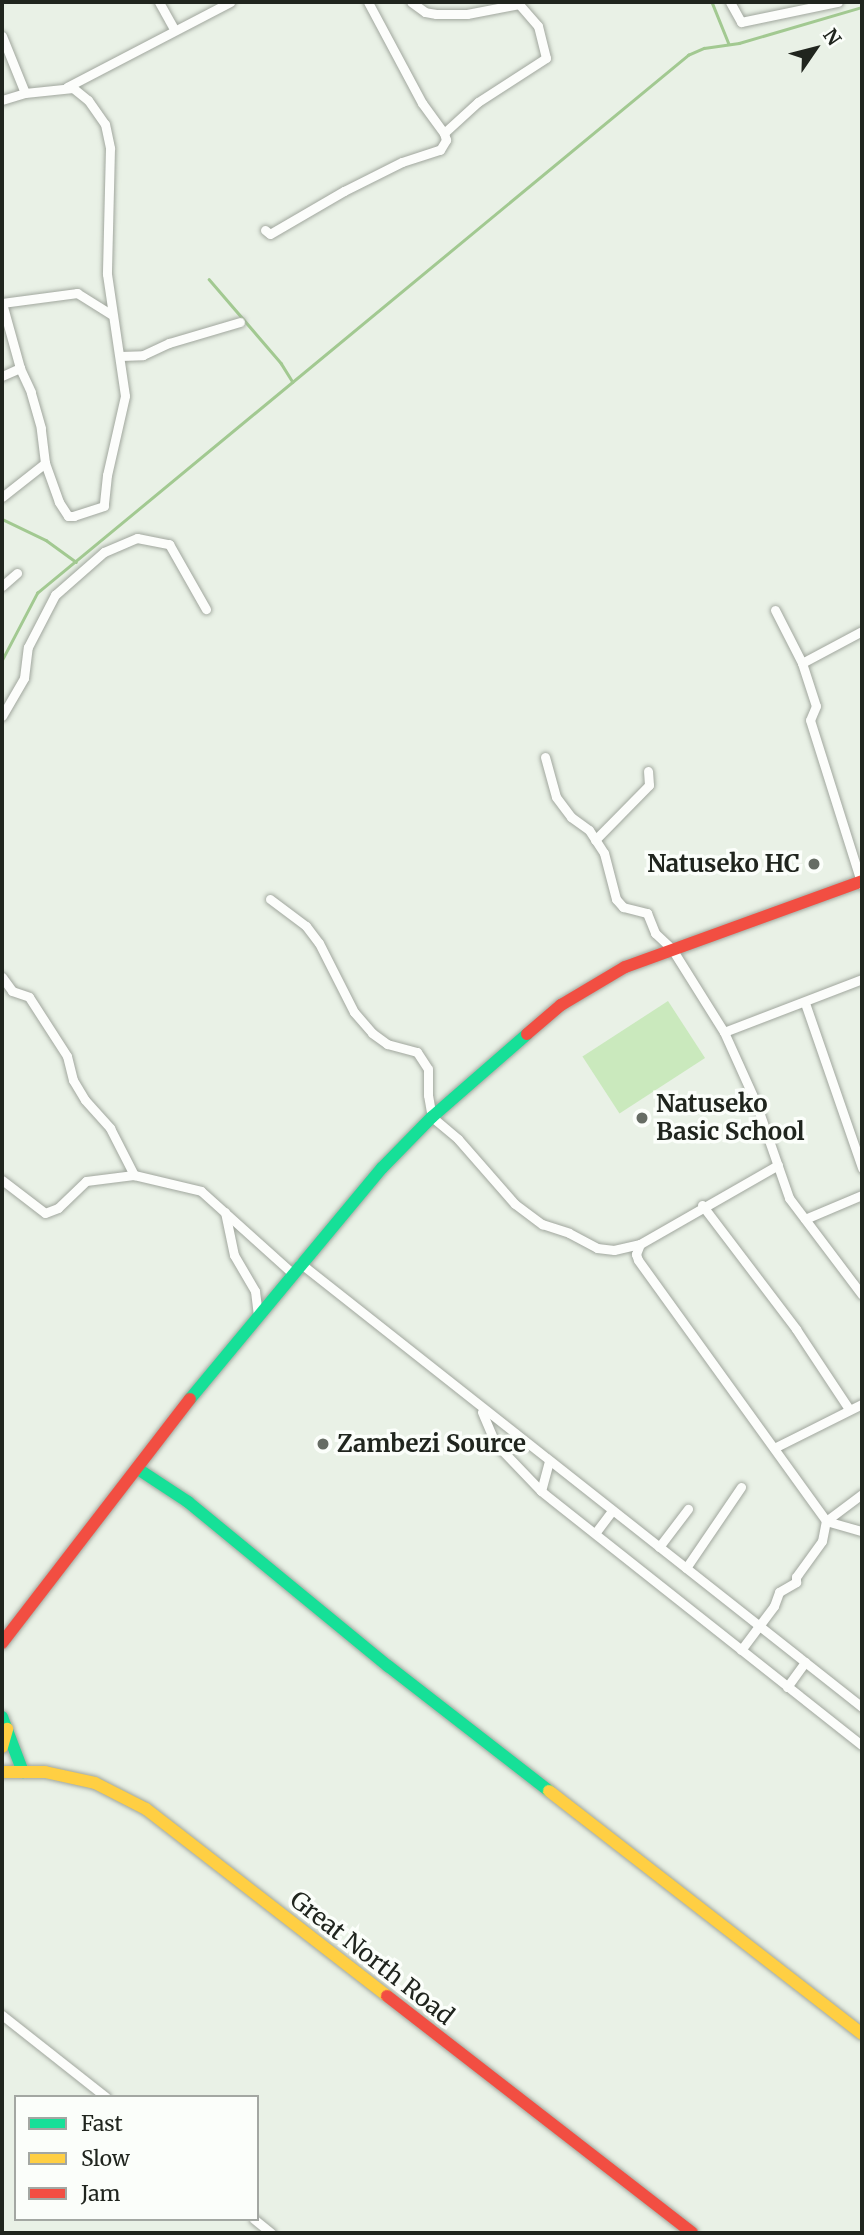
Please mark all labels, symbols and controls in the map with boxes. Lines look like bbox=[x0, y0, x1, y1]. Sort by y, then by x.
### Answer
north arrow bbox=[780, 14, 850, 84]
text: N bbox=[818, 24, 846, 50]
place label: Natuseko HC bbox=[647, 850, 800, 878]
marker: Natuseko HC bbox=[806, 856, 822, 872]
place label: Natuseko Basic School bbox=[656, 1090, 805, 1146]
marker: Natuseko Basic School bbox=[634, 1110, 650, 1126]
place label: Zambezi Source bbox=[337, 1430, 526, 1458]
marker: Zambezi Source bbox=[315, 1436, 331, 1452]
street label: Great North Road bbox=[285, 1885, 459, 2031]
legend bbox=[14, 2095, 259, 2221]
text: Fast bbox=[81, 2110, 123, 2137]
text: Slow bbox=[81, 2145, 130, 2172]
text: Jam bbox=[81, 2180, 120, 2207]

